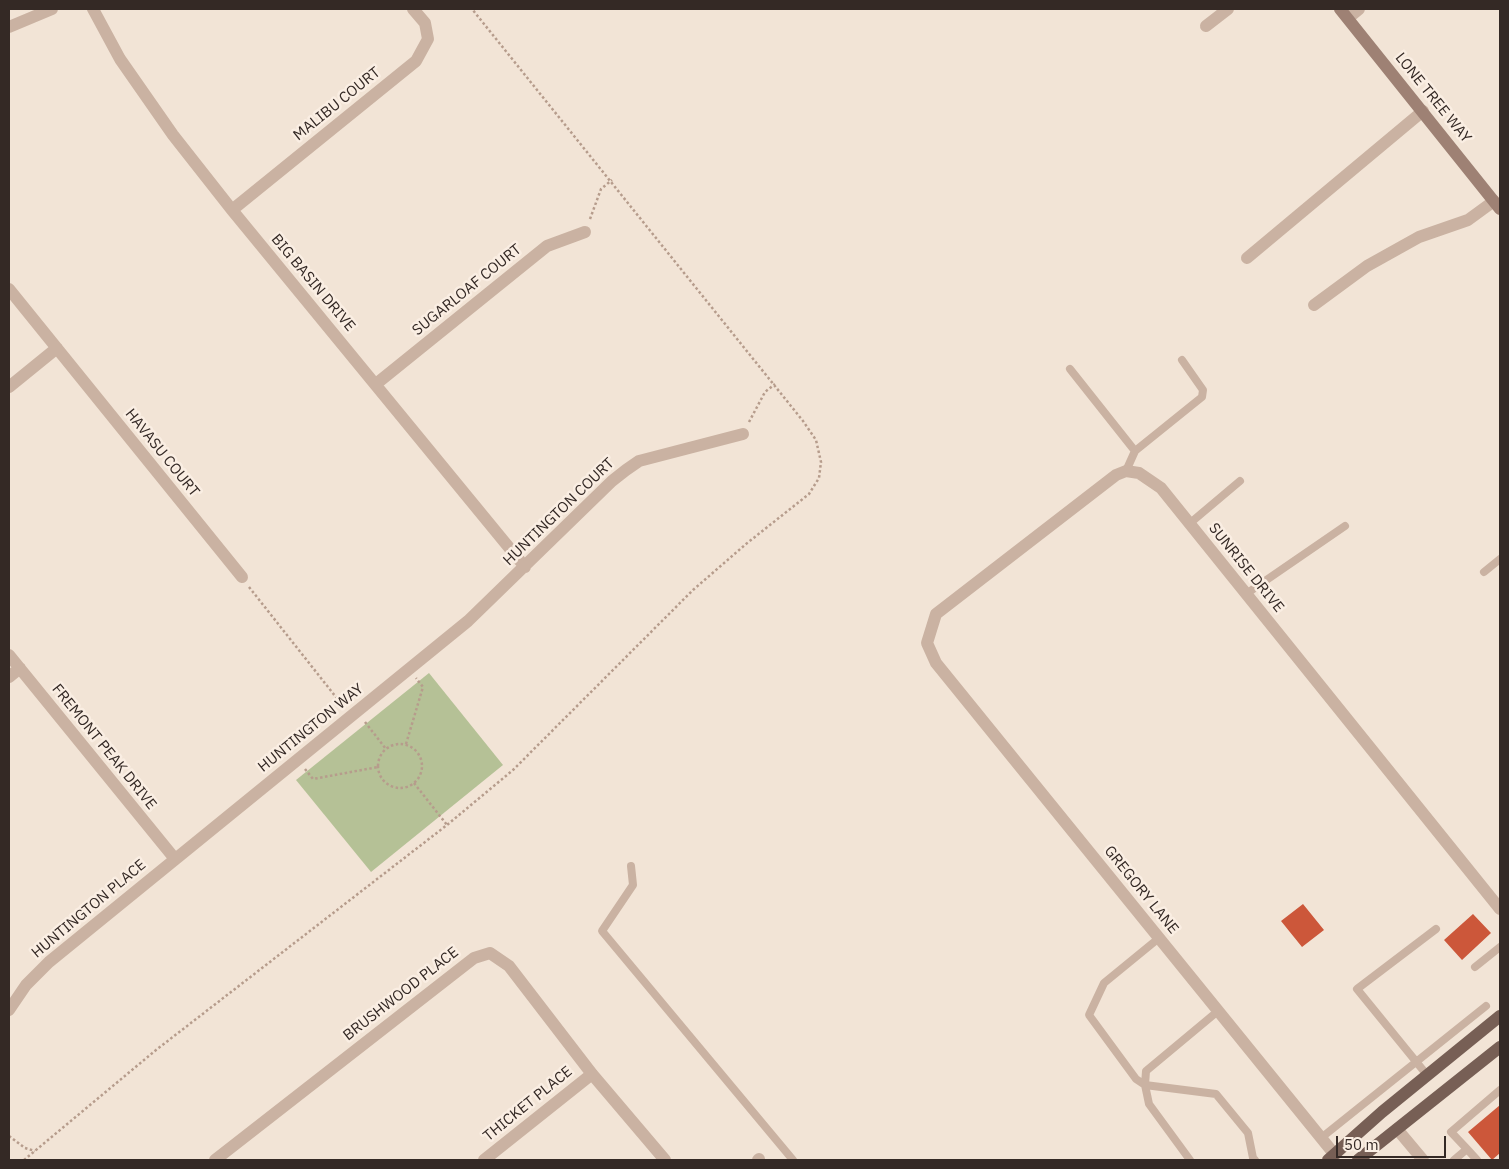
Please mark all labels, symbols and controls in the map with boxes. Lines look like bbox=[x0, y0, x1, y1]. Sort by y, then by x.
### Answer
street label: LONE TREE WAY bbox=[1391, 49, 1475, 147]
street label: MALIBU COURT bbox=[290, 63, 384, 145]
street label: BIG BASIN DRIVE bbox=[267, 231, 359, 335]
street label: SUGARLOAF COURT bbox=[409, 240, 525, 340]
street label: HAVASU COURT bbox=[121, 405, 203, 501]
street label: HUNTINGTON COURT bbox=[500, 454, 618, 570]
street label: SUNRISE DRIVE bbox=[1205, 520, 1287, 616]
street label: HUNTINGTON WAY bbox=[255, 680, 367, 776]
street label: FREMONT PEAK DRIVE bbox=[48, 681, 160, 813]
street label: GREGORY LANE bbox=[1100, 842, 1182, 938]
street label: HUNTINGTON PLACE bbox=[28, 856, 150, 962]
street label: BRUSHWOOD PLACE bbox=[340, 943, 462, 1045]
street label: THICKET PLACE bbox=[480, 1063, 576, 1145]
scale bar bbox=[1339, 1126, 1449, 1158]
text: 50 m bbox=[1344, 1135, 1379, 1154]

